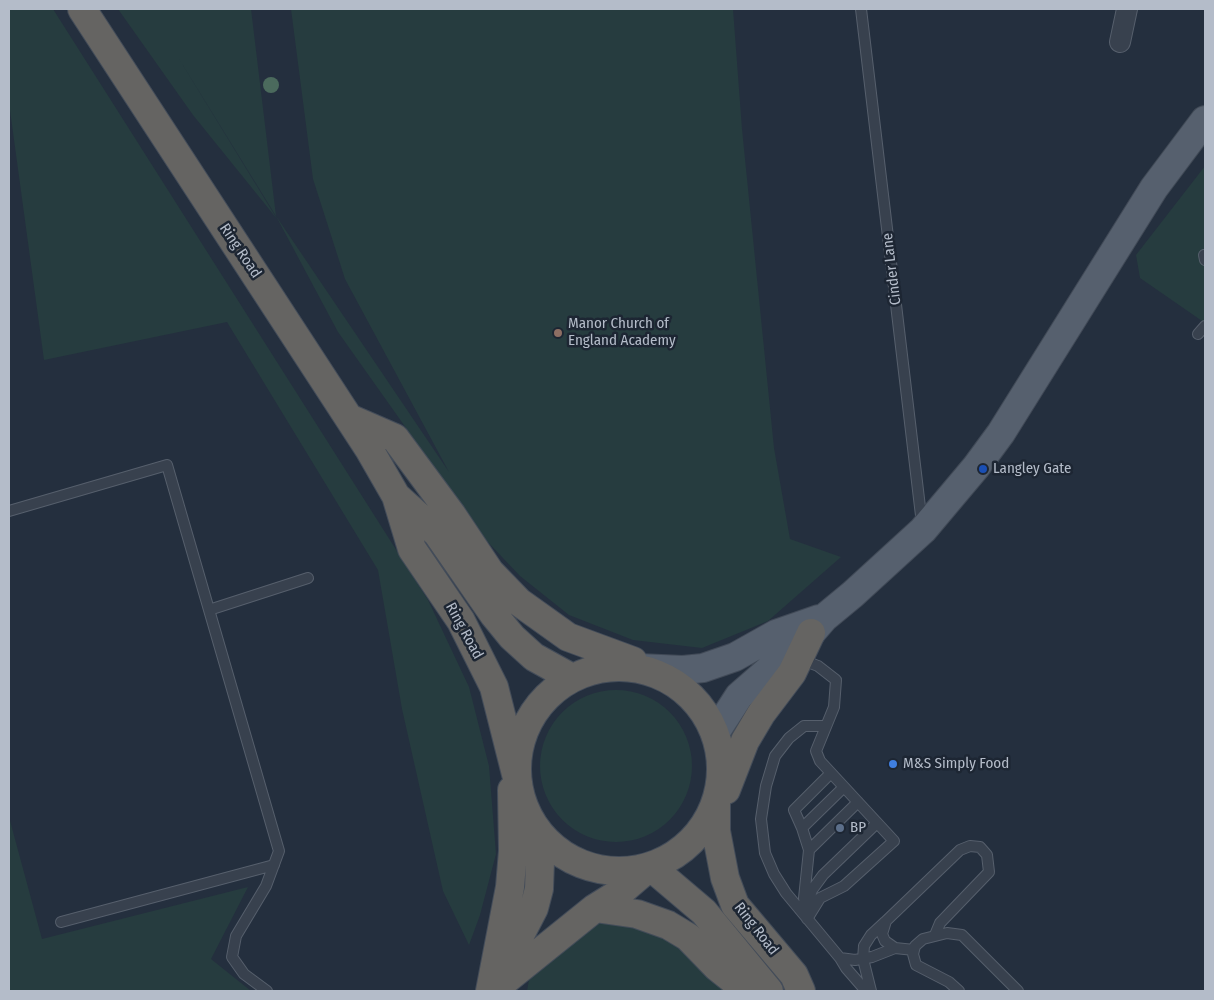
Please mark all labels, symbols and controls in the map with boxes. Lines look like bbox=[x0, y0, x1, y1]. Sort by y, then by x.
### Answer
street label: Ring Road bbox=[215, 220, 265, 282]
street label: Cinder Lane bbox=[879, 232, 905, 306]
place label: Manor Church of England Academy bbox=[568, 315, 676, 350]
marker: Manor Church of England Academy bbox=[552, 327, 564, 339]
place label: Langley Gate bbox=[993, 460, 1071, 478]
marker: Langley Gate bbox=[977, 463, 989, 475]
street label: Ring Road bbox=[441, 600, 487, 662]
place label: M&S Simply Food bbox=[903, 755, 1009, 773]
marker: M&S Simply Food bbox=[887, 758, 899, 770]
place label: BP bbox=[850, 819, 866, 837]
marker: BP bbox=[834, 822, 846, 834]
street label: Ring Road bbox=[730, 899, 782, 959]

